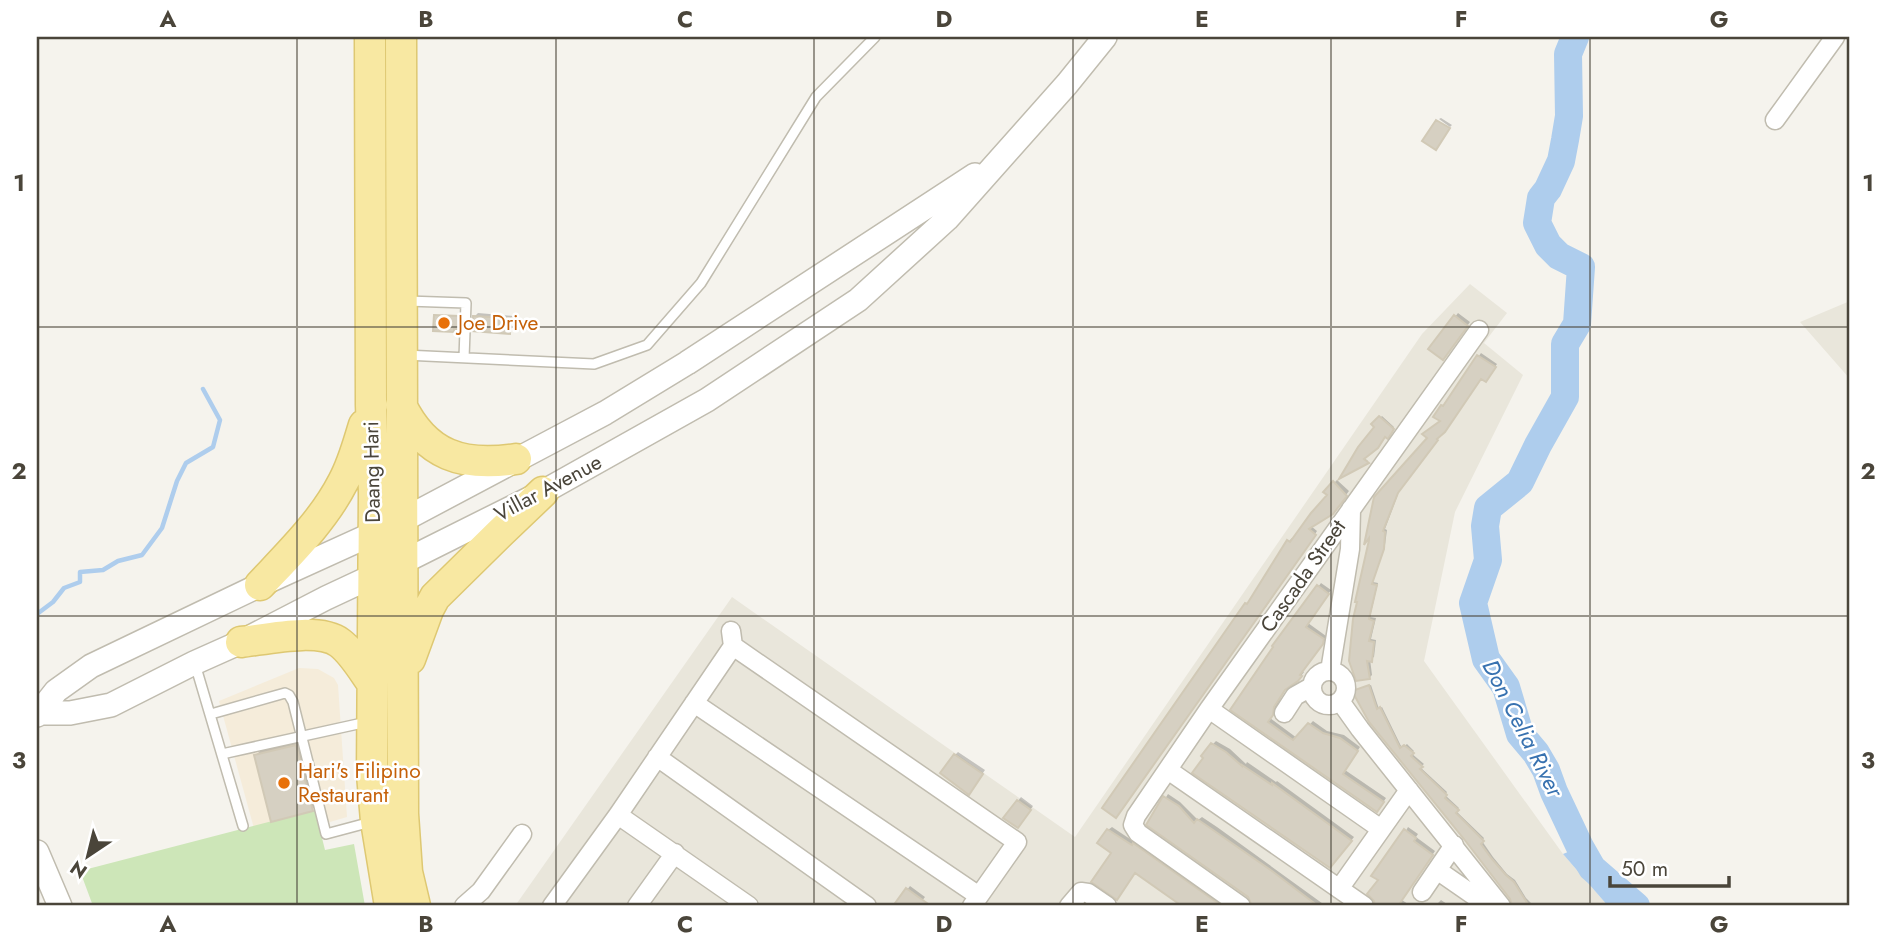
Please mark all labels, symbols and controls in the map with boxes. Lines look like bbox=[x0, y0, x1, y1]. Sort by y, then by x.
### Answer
text: A bbox=[159, 2, 177, 36]
text: B bbox=[418, 2, 434, 36]
text: C bbox=[677, 2, 693, 36]
text: D bbox=[936, 2, 953, 36]
text: E bbox=[1195, 2, 1209, 36]
text: F bbox=[1455, 2, 1467, 36]
text: G bbox=[1710, 2, 1728, 36]
text: 1 bbox=[13, 166, 25, 200]
text: 1 bbox=[1862, 166, 1874, 200]
place label: Joe Drive bbox=[455, 308, 538, 338]
marker: Joe Drive bbox=[436, 315, 452, 331]
street label: Daang Hari bbox=[356, 421, 388, 523]
street label: Villar Avenue bbox=[489, 447, 607, 529]
text: 2 bbox=[11, 454, 27, 488]
text: 2 bbox=[1860, 454, 1876, 488]
street label: Cascada Street bbox=[1253, 514, 1353, 638]
water label: Don Celia River bbox=[1474, 653, 1573, 804]
text: 3 bbox=[12, 743, 26, 777]
text: 3 bbox=[1861, 743, 1875, 777]
place label: Hari's Filipino Restaurant bbox=[298, 756, 421, 810]
marker: Hari's Filipino Restaurant bbox=[276, 775, 292, 791]
north arrow bbox=[52, 820, 122, 890]
scale bar bbox=[1610, 845, 1730, 889]
text: N bbox=[65, 854, 92, 885]
text: 50 m bbox=[1621, 854, 1668, 884]
text: A bbox=[159, 907, 177, 941]
text: B bbox=[418, 907, 434, 941]
text: C bbox=[677, 907, 693, 941]
text: D bbox=[936, 907, 953, 941]
text: E bbox=[1195, 907, 1209, 941]
text: F bbox=[1455, 907, 1467, 941]
text: G bbox=[1710, 907, 1728, 941]

